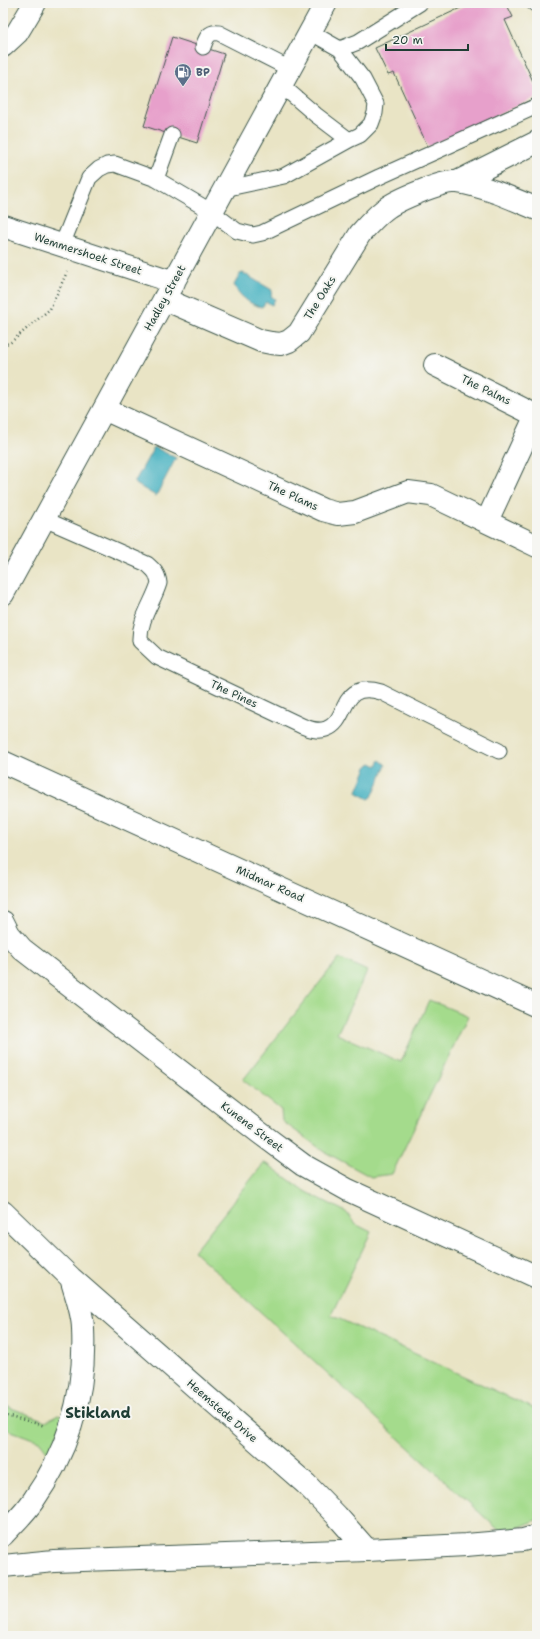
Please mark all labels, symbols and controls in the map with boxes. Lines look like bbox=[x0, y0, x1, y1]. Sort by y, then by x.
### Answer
scale bar bbox=[386, 26, 468, 52]
text: 20 m bbox=[392, 32, 423, 48]
fuel station icon: BP bbox=[173, 62, 193, 87]
place label: BP bbox=[196, 65, 210, 80]
street label: Wemmershoek Street bbox=[32, 229, 144, 279]
street label: Hadley Street bbox=[141, 262, 189, 334]
street label: The Oaks bbox=[301, 273, 339, 323]
street label: The Palms bbox=[459, 371, 513, 409]
street label: The Plams bbox=[265, 478, 321, 514]
street label: The Pines bbox=[208, 677, 260, 711]
street label: Midmar Road bbox=[234, 862, 306, 906]
street label: Kunene Street bbox=[218, 1099, 286, 1156]
street label: Heemstede Drive bbox=[183, 1376, 261, 1446]
district label: Stikland bbox=[65, 1403, 131, 1423]

